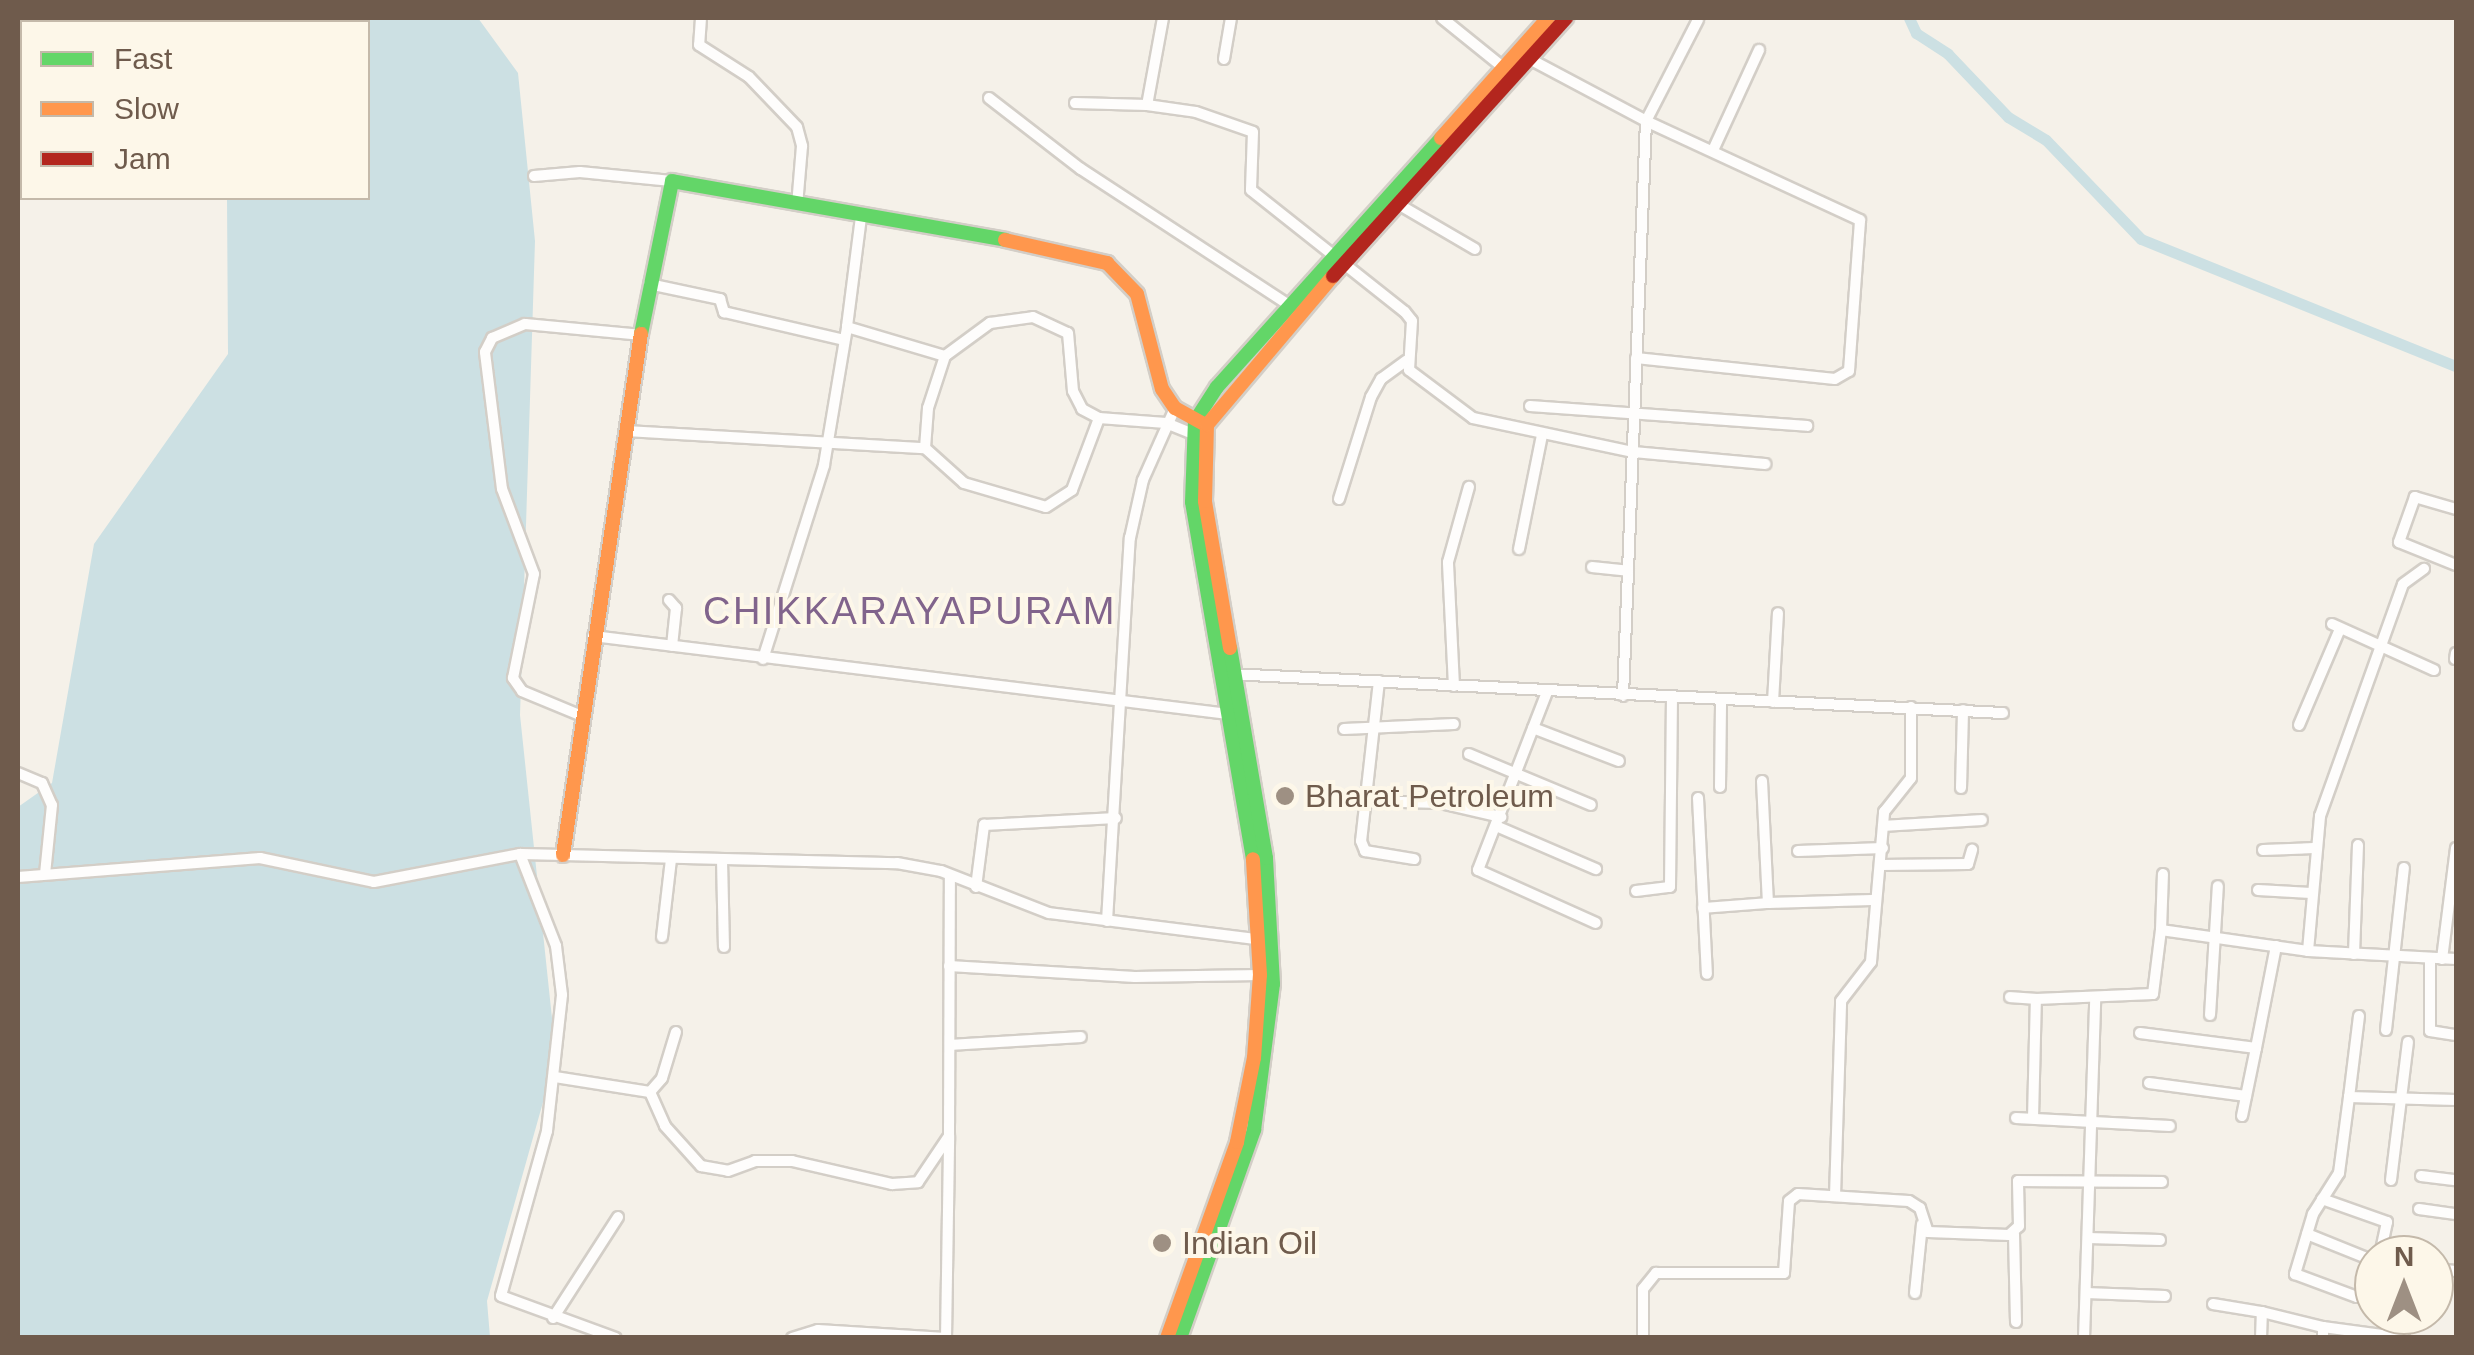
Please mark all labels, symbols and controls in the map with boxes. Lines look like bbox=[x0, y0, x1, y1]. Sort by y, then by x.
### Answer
legend bbox=[20, 20, 370, 200]
text: Fast bbox=[114, 42, 172, 75]
text: Slow bbox=[114, 92, 179, 125]
text: Jam bbox=[114, 142, 171, 175]
district label: CHIKKARAYAPURAM bbox=[703, 589, 1117, 635]
place label: Bharat Petroleum bbox=[1305, 777, 1554, 815]
marker: Bharat Petroleum bbox=[1274, 785, 1296, 807]
place label: Indian Oil bbox=[1182, 1224, 1317, 1262]
marker: Indian Oil bbox=[1151, 1232, 1173, 1254]
north arrow bbox=[2354, 1235, 2454, 1335]
text: N bbox=[2394, 1241, 2414, 1272]

